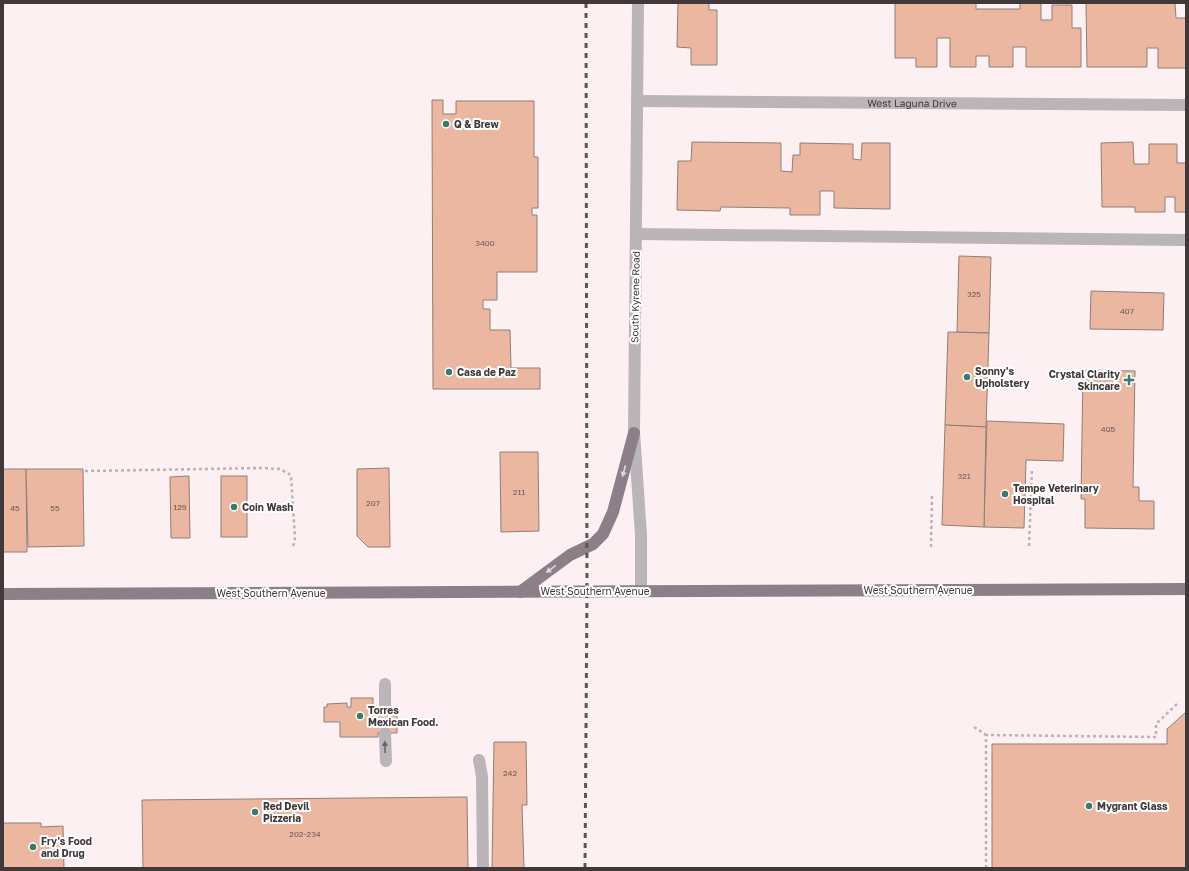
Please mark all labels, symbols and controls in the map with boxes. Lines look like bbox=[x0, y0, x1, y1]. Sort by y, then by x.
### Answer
street label: West Laguna Drive bbox=[867, 97, 957, 109]
place label: Q & Brew bbox=[454, 118, 499, 130]
marker: Q & Brew bbox=[441, 119, 451, 129]
house number: 3400 bbox=[475, 238, 495, 248]
street label: South Kyrene Road bbox=[628, 251, 642, 343]
house number: 325 bbox=[967, 289, 981, 299]
house number: 407 bbox=[1120, 306, 1134, 316]
place label: Sonny's Upholstery bbox=[975, 365, 1029, 389]
place label: Casa de Paz bbox=[457, 366, 516, 378]
marker: Casa de Paz bbox=[444, 367, 454, 377]
place label: Crystal Clarity Skincare bbox=[1049, 368, 1120, 392]
marker: Sonny's Upholstery bbox=[962, 372, 972, 382]
marker: Crystal Clarity Skincare bbox=[1123, 374, 1135, 386]
house number: 405 bbox=[1101, 424, 1116, 434]
one-way arrow bbox=[621, 465, 627, 477]
house number: 321 bbox=[957, 471, 971, 481]
place label: Tempe Veterinary Hospital bbox=[1013, 482, 1099, 506]
house number: 211 bbox=[513, 487, 525, 497]
marker: Tempe Veterinary Hospital bbox=[1000, 489, 1010, 499]
house number: 207 bbox=[366, 498, 380, 508]
place label: Coin Wash bbox=[242, 501, 293, 513]
house number: 129 bbox=[173, 502, 187, 512]
marker: Coin Wash bbox=[229, 502, 239, 512]
house number: 45 bbox=[10, 503, 20, 513]
house number: 55 bbox=[50, 503, 60, 513]
one-way arrow bbox=[545, 565, 556, 573]
street label: West Southern Avenue bbox=[863, 584, 973, 596]
street label: West Southern Avenue bbox=[540, 585, 650, 597]
street label: West Southern Avenue bbox=[216, 587, 326, 599]
place label: Torres Mexican Food. bbox=[368, 704, 438, 728]
marker: Torres Mexican Food. bbox=[355, 711, 365, 721]
one-way arrow bbox=[382, 741, 389, 753]
house number: 242 bbox=[503, 768, 517, 778]
place label: Red Devil Pizzeria bbox=[263, 800, 310, 824]
place label: Mygrant Glass bbox=[1097, 800, 1168, 812]
marker: Mygrant Glass bbox=[1084, 801, 1094, 811]
marker: Red Devil Pizzeria bbox=[250, 807, 260, 817]
house number: 202-234 bbox=[289, 829, 321, 839]
place label: Fry's Food and Drug bbox=[41, 835, 92, 859]
marker: Fry's Food and Drug bbox=[28, 842, 38, 852]

